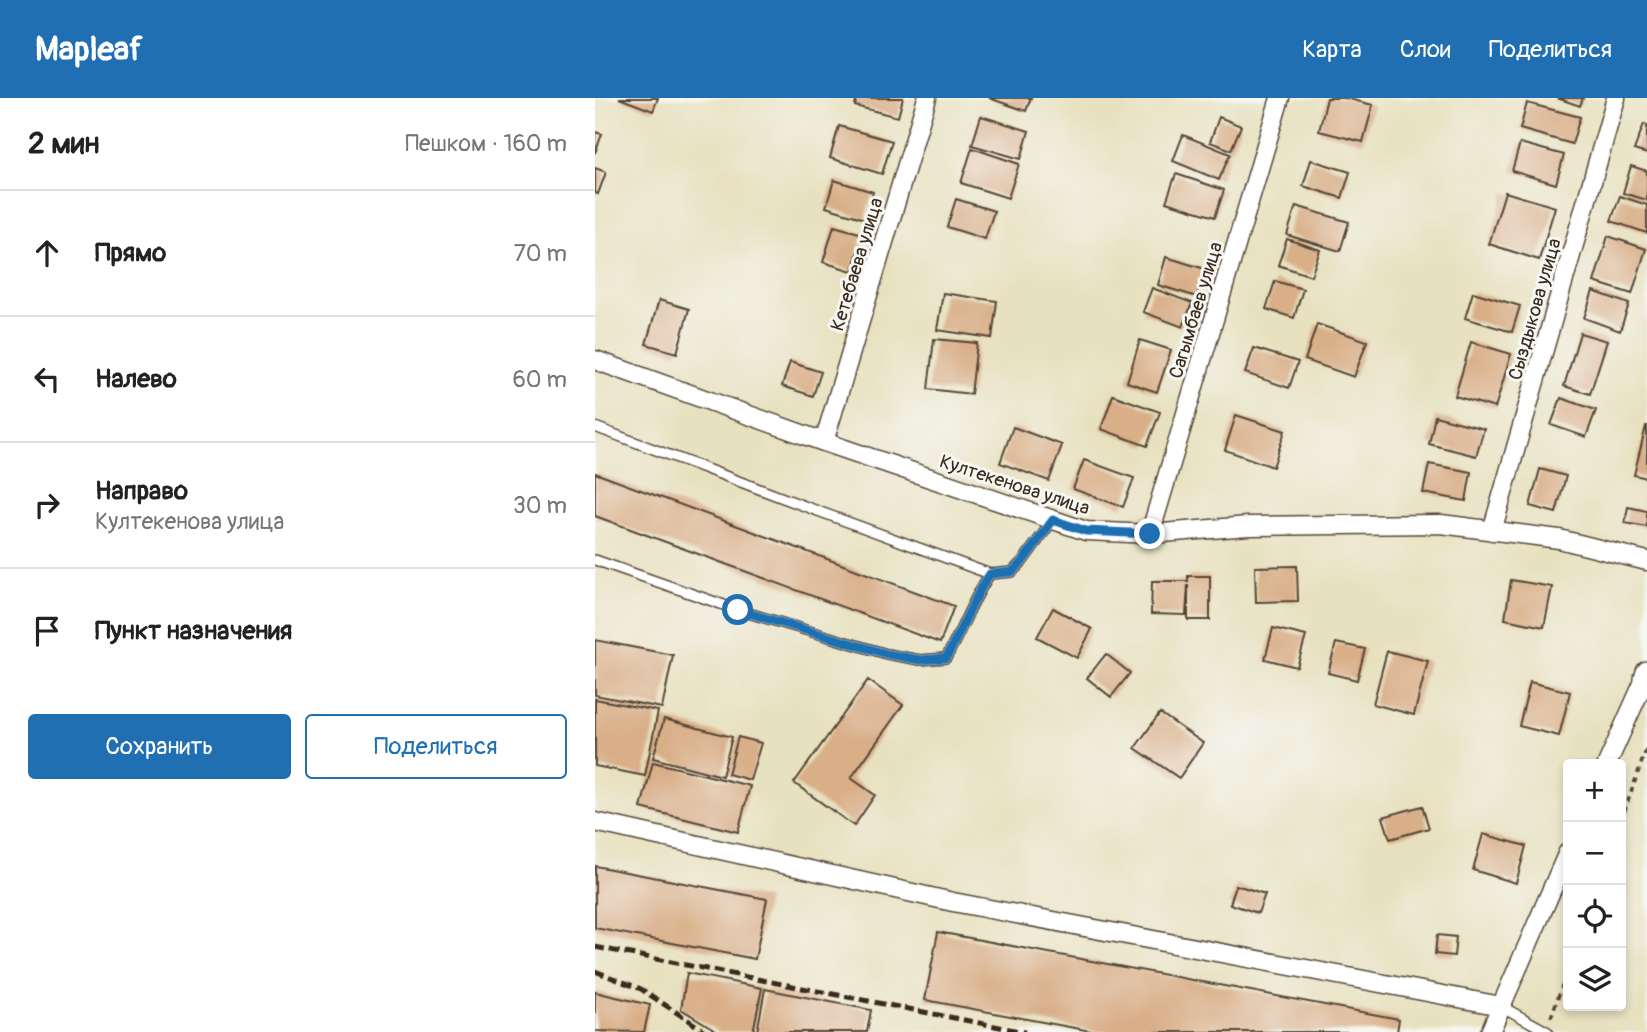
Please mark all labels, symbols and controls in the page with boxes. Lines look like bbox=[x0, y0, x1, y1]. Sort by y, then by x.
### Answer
text: Mapleaf bbox=[35, 29, 143, 70]
text: Карта bbox=[1302, 35, 1362, 64]
text: Слои bbox=[1400, 35, 1451, 64]
text: Поделиться bbox=[1489, 35, 1612, 64]
text: 2 мин bbox=[28, 125, 99, 162]
text: Пешком · 160 m bbox=[405, 129, 567, 158]
street label: Кетебаева улица bbox=[825, 195, 889, 334]
icon: ahead bbox=[28, 234, 66, 272]
street label: Сыздыкова улица bbox=[1503, 235, 1567, 383]
text: Прямо bbox=[95, 237, 166, 269]
text: 70 m bbox=[514, 239, 567, 268]
street label: Сагымбаев улица bbox=[1164, 239, 1228, 382]
icon: left bbox=[28, 360, 66, 398]
text: Налево bbox=[95, 363, 177, 395]
text: 60 m bbox=[512, 365, 567, 394]
street label: Култекенова улица bbox=[937, 449, 1093, 521]
text: Направо bbox=[95, 475, 188, 507]
icon: right bbox=[28, 486, 66, 524]
text: 30 m bbox=[513, 491, 567, 520]
text: Култекенова улица bbox=[95, 507, 284, 536]
route end bbox=[1134, 518, 1165, 549]
route start bbox=[722, 594, 753, 625]
icon: arrive bbox=[28, 612, 66, 650]
text: Пункт назначения bbox=[95, 615, 292, 647]
button: Сохранить bbox=[28, 714, 291, 779]
button: Поделиться bbox=[305, 714, 567, 779]
map controls bbox=[1563, 759, 1626, 1011]
button: + bbox=[1563, 759, 1626, 822]
button: − bbox=[1563, 822, 1626, 885]
button: locate bbox=[1563, 885, 1626, 948]
button: layers bbox=[1563, 948, 1626, 1011]

